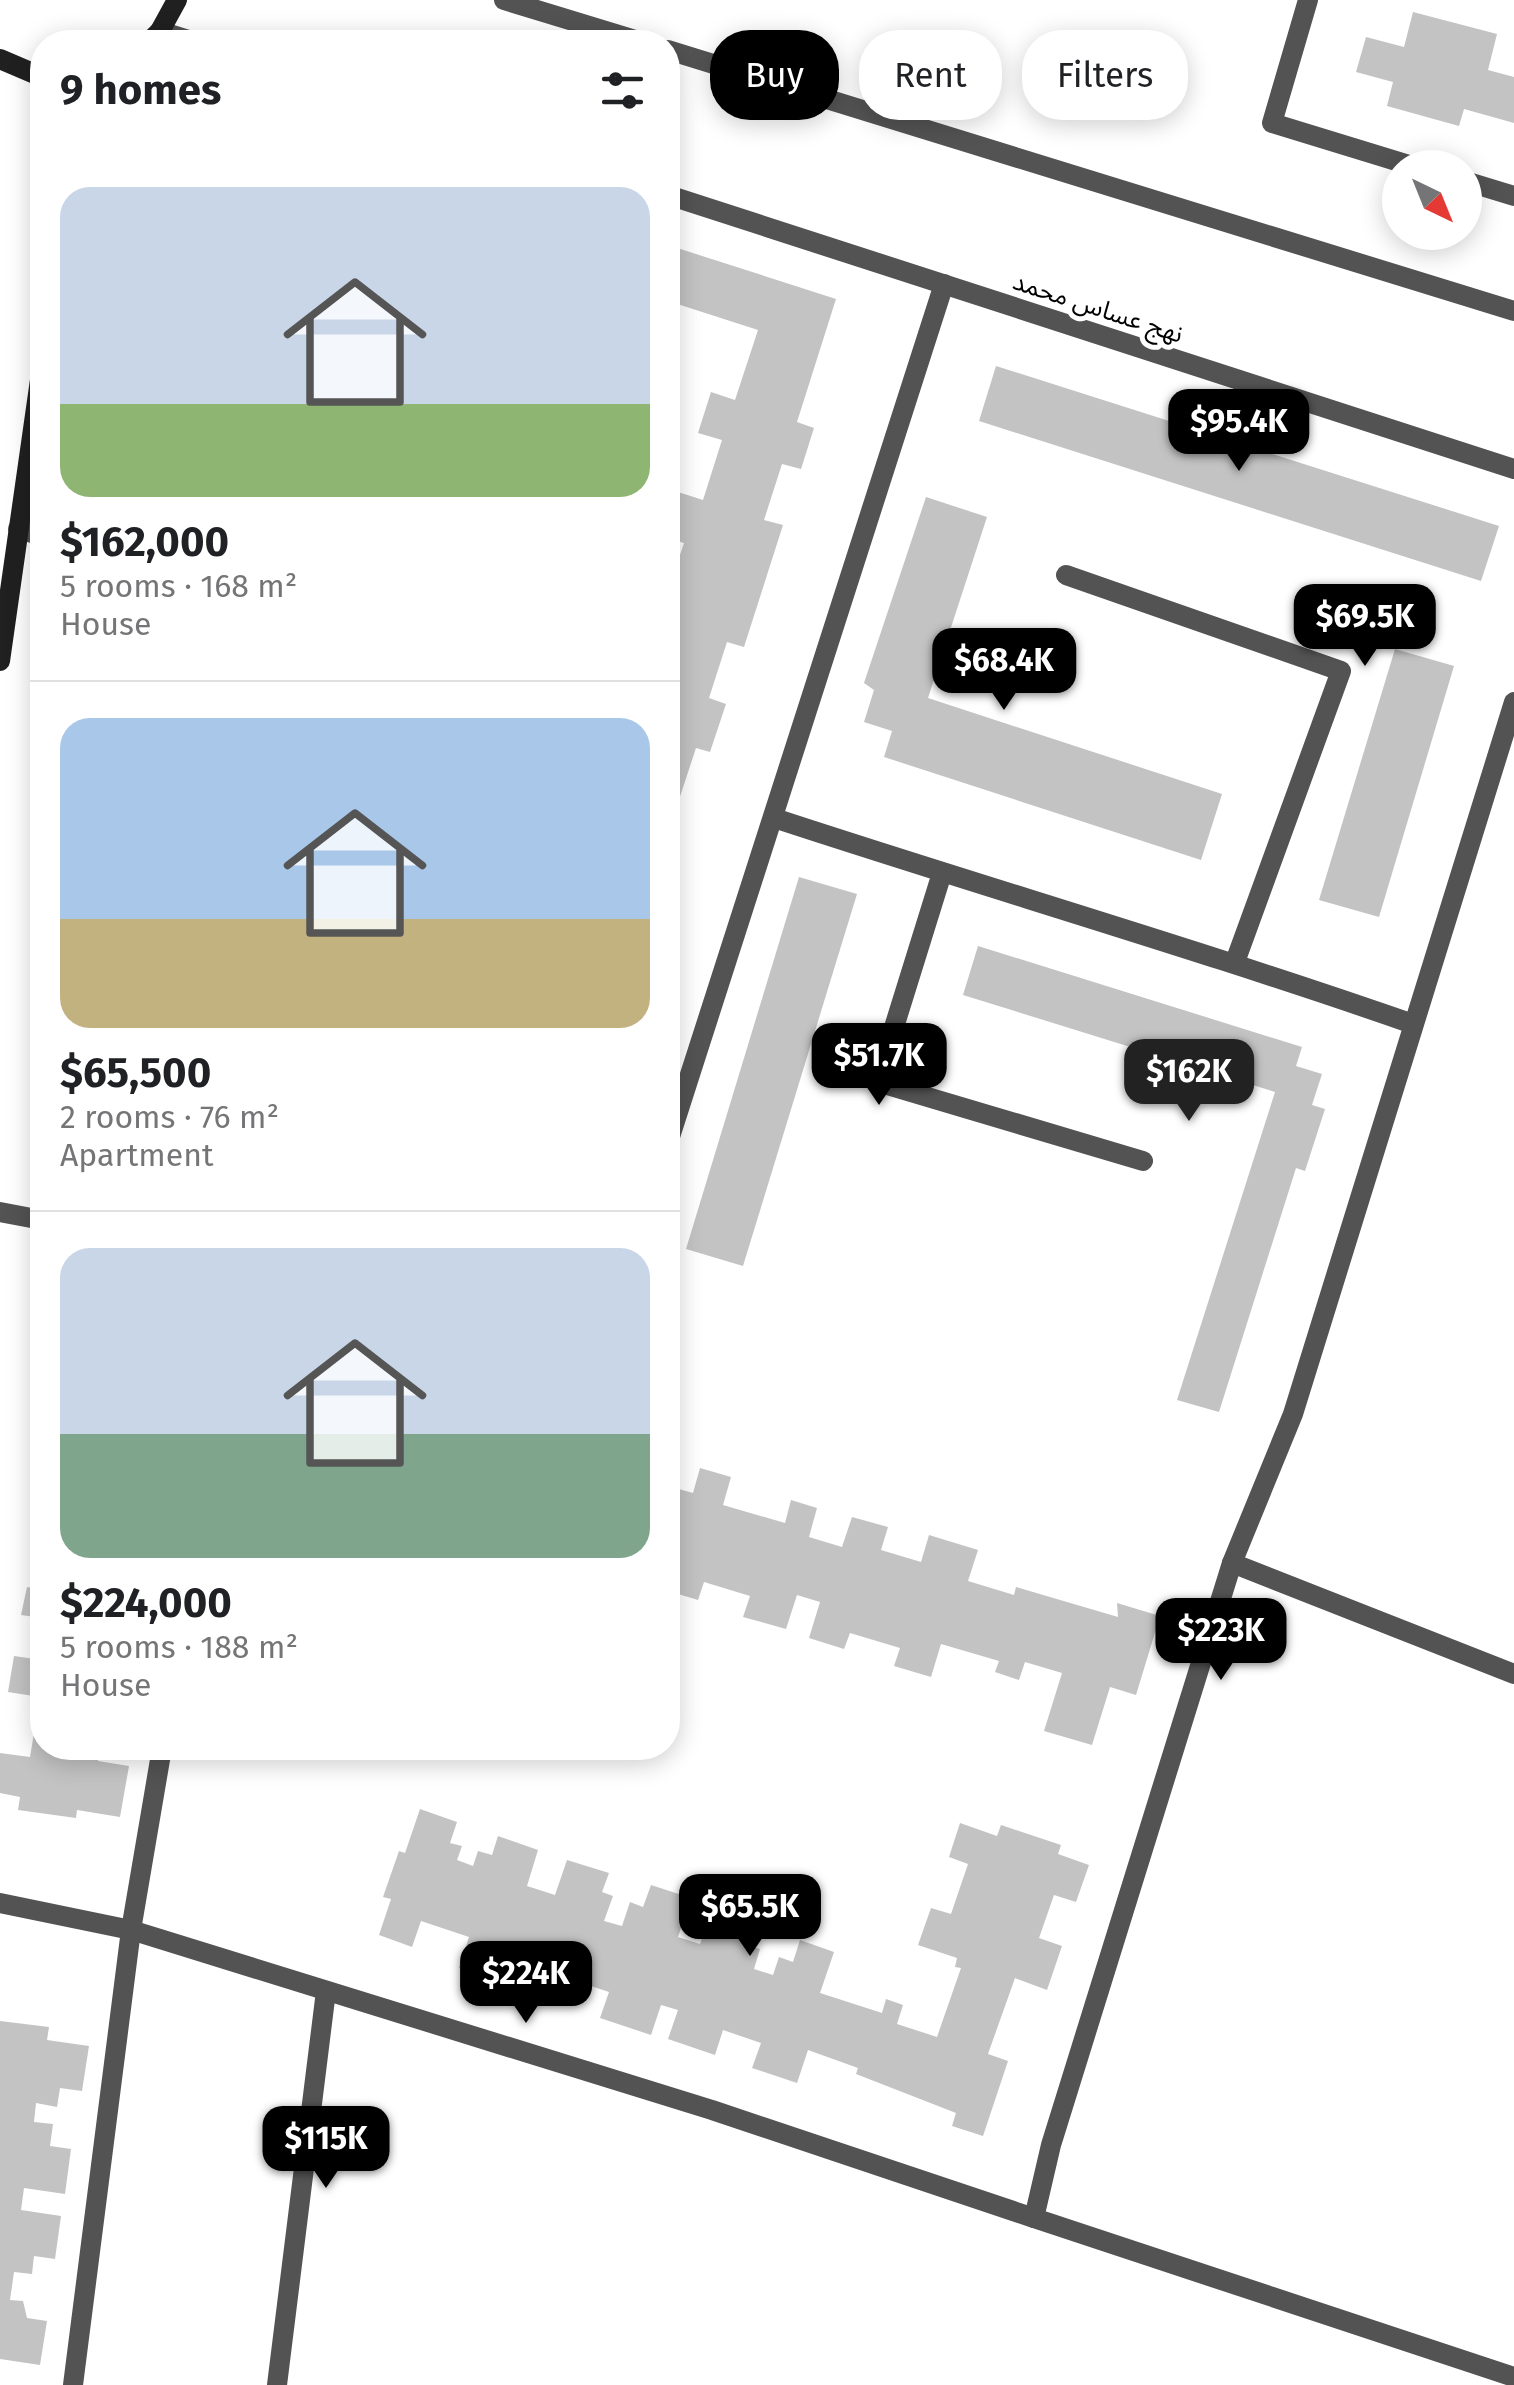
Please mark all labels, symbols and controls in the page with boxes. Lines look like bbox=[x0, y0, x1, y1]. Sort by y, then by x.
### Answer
chip: Buy bbox=[710, 30, 839, 120]
chip: Rent bbox=[859, 30, 1002, 120]
chip: Filters bbox=[1022, 30, 1188, 120]
icon: filters bbox=[595, 63, 650, 118]
text: 9 homes bbox=[60, 65, 221, 115]
north arrow bbox=[1382, 150, 1482, 250]
map controls bbox=[1382, 150, 1482, 250]
icon: home bbox=[265, 252, 445, 432]
street label: نهج عساس محمد bbox=[1008, 266, 1187, 352]
pin: $95.4K bbox=[1158, 389, 1320, 474]
text: $95.4K bbox=[1190, 402, 1288, 440]
text: $162,000 bbox=[60, 517, 229, 567]
text: 5 rooms · 168 m² bbox=[60, 567, 297, 605]
pin: $69.5K bbox=[1284, 584, 1446, 669]
text: $69.5K bbox=[1316, 597, 1414, 635]
text: House bbox=[60, 605, 151, 643]
pin: $68.4K bbox=[923, 628, 1085, 713]
text: $68.4K bbox=[954, 641, 1054, 679]
icon: home bbox=[265, 783, 445, 963]
pin: $51.7K bbox=[798, 1023, 960, 1108]
text: $51.7K bbox=[834, 1036, 924, 1074]
pin: $162K bbox=[1119, 1039, 1259, 1124]
text: $65,500 bbox=[60, 1048, 211, 1098]
text: $162K bbox=[1146, 1052, 1232, 1090]
text: 2 rooms · 76 m² bbox=[60, 1098, 279, 1136]
text: Apartment bbox=[60, 1136, 214, 1174]
icon: home bbox=[265, 1313, 445, 1493]
text: $224,000 bbox=[60, 1578, 232, 1628]
pin: $223K bbox=[1151, 1598, 1291, 1683]
text: $223K bbox=[1177, 1611, 1265, 1649]
text: 5 rooms · 188 m² bbox=[60, 1628, 298, 1666]
text: House bbox=[60, 1666, 151, 1704]
pin: $65.5K bbox=[669, 1874, 831, 1959]
text: $65.5K bbox=[701, 1887, 799, 1925]
pin: $224K bbox=[456, 1941, 596, 2026]
text: $224K bbox=[482, 1954, 570, 1992]
pin: $115K bbox=[256, 2106, 396, 2191]
text: $115K bbox=[285, 2119, 367, 2157]

